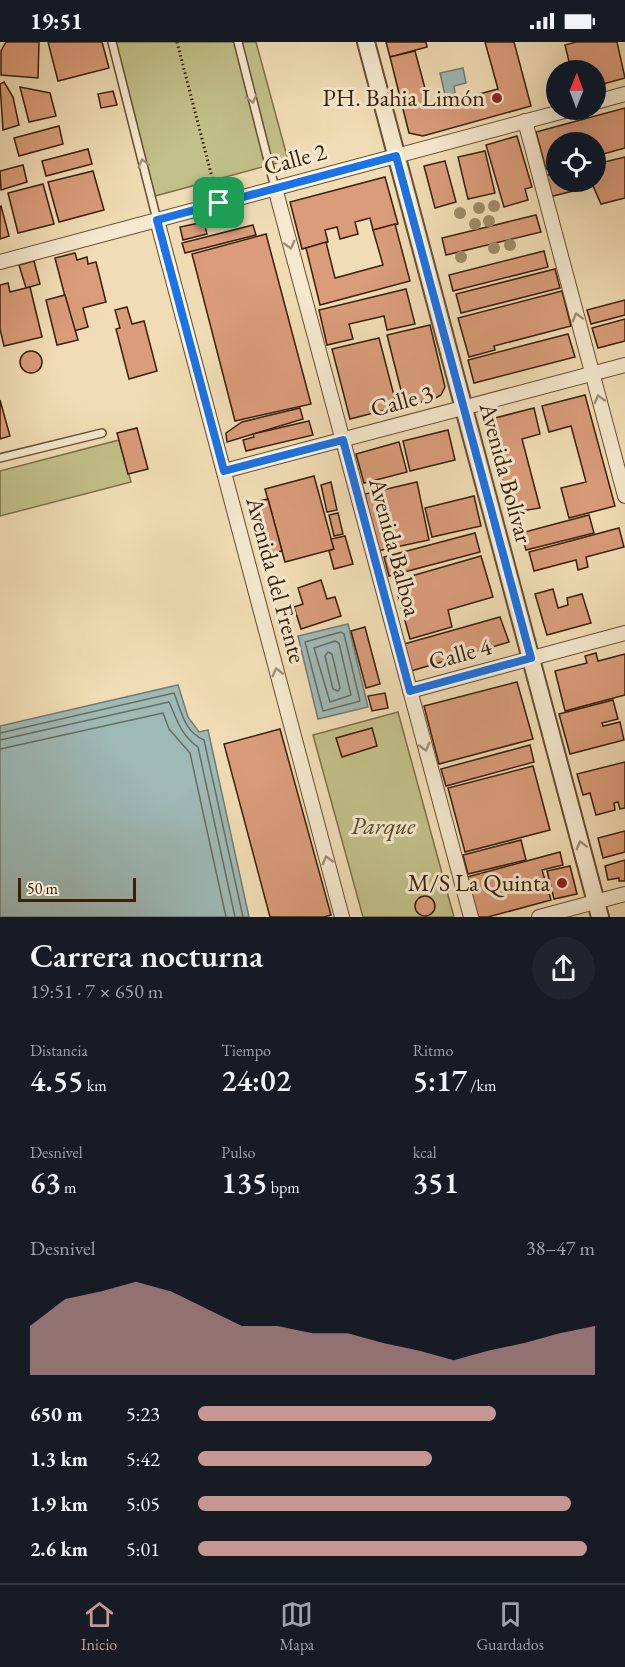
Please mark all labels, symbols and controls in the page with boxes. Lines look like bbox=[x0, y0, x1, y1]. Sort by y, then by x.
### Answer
text: 19:51 bbox=[30, 7, 83, 36]
north arrow bbox=[546, 60, 606, 120]
map controls bbox=[546, 60, 606, 192]
place label: PH. Bahia Limón bbox=[323, 82, 485, 113]
marker: PH. Bahia Limón bbox=[490, 91, 504, 105]
one-way arrow bbox=[245, 93, 258, 103]
button: locate bbox=[546, 132, 606, 192]
street label: Calle 2 bbox=[260, 135, 330, 182]
one-way arrow bbox=[137, 158, 150, 168]
pin bbox=[193, 177, 244, 228]
icon: arrive bbox=[202, 186, 235, 219]
one-way arrow bbox=[283, 239, 296, 249]
one-way arrow bbox=[572, 312, 585, 322]
street label: Calle 3 bbox=[367, 377, 437, 424]
one-way arrow bbox=[594, 394, 606, 405]
street label: Avenida Bolívar bbox=[473, 398, 540, 547]
street label: Avenida Balboa bbox=[362, 473, 429, 620]
street label: Avenida del Frente bbox=[239, 493, 314, 666]
street label: Calle 4 bbox=[425, 630, 495, 677]
one-way arrow bbox=[272, 667, 284, 678]
one-way arrow bbox=[418, 742, 431, 752]
park label: Parque bbox=[351, 810, 416, 842]
one-way arrow bbox=[576, 840, 588, 851]
one-way arrow bbox=[321, 856, 334, 866]
place label: M/S La Quinta bbox=[408, 867, 550, 898]
scale bar bbox=[18, 875, 136, 902]
marker: M/S La Quinta bbox=[555, 876, 569, 890]
text: 50 m bbox=[27, 878, 58, 899]
text: Carrera nocturna bbox=[30, 934, 263, 977]
button: share bbox=[532, 937, 595, 1000]
text: 19:51 · 7 × 650 m bbox=[30, 978, 163, 1004]
text: Distancia bbox=[30, 1040, 88, 1061]
text: Tiempo bbox=[221, 1040, 271, 1061]
text: Ritmo bbox=[413, 1040, 453, 1061]
text: 4.55 bbox=[30, 1061, 83, 1100]
text: 24:02 bbox=[221, 1061, 291, 1100]
text: 5:17 bbox=[413, 1061, 467, 1100]
text: km bbox=[83, 1075, 107, 1096]
text: /km bbox=[467, 1075, 497, 1096]
text: Desnivel bbox=[30, 1142, 83, 1163]
text: Pulso bbox=[221, 1142, 256, 1163]
text: kcal bbox=[413, 1142, 437, 1163]
text: 63 bbox=[30, 1163, 61, 1202]
text: 135 bbox=[221, 1163, 268, 1202]
text: 351 bbox=[413, 1163, 459, 1202]
text: m bbox=[61, 1177, 76, 1198]
text: bpm bbox=[268, 1177, 300, 1198]
text: Desnivel bbox=[30, 1235, 96, 1261]
text: 38–47 m bbox=[526, 1235, 595, 1261]
text: 650 m bbox=[30, 1401, 83, 1427]
text: 5:23 bbox=[126, 1401, 160, 1427]
text: 1.3 km bbox=[30, 1446, 88, 1472]
text: 5:42 bbox=[126, 1446, 160, 1472]
text: 1.9 km bbox=[30, 1491, 88, 1517]
text: 5:05 bbox=[126, 1491, 160, 1517]
text: 2.6 km bbox=[30, 1536, 88, 1562]
text: 5:01 bbox=[126, 1536, 160, 1562]
tab: Inicio bbox=[81, 1598, 117, 1655]
tab: Mapa bbox=[279, 1598, 314, 1655]
tab: Guardados bbox=[476, 1598, 544, 1655]

